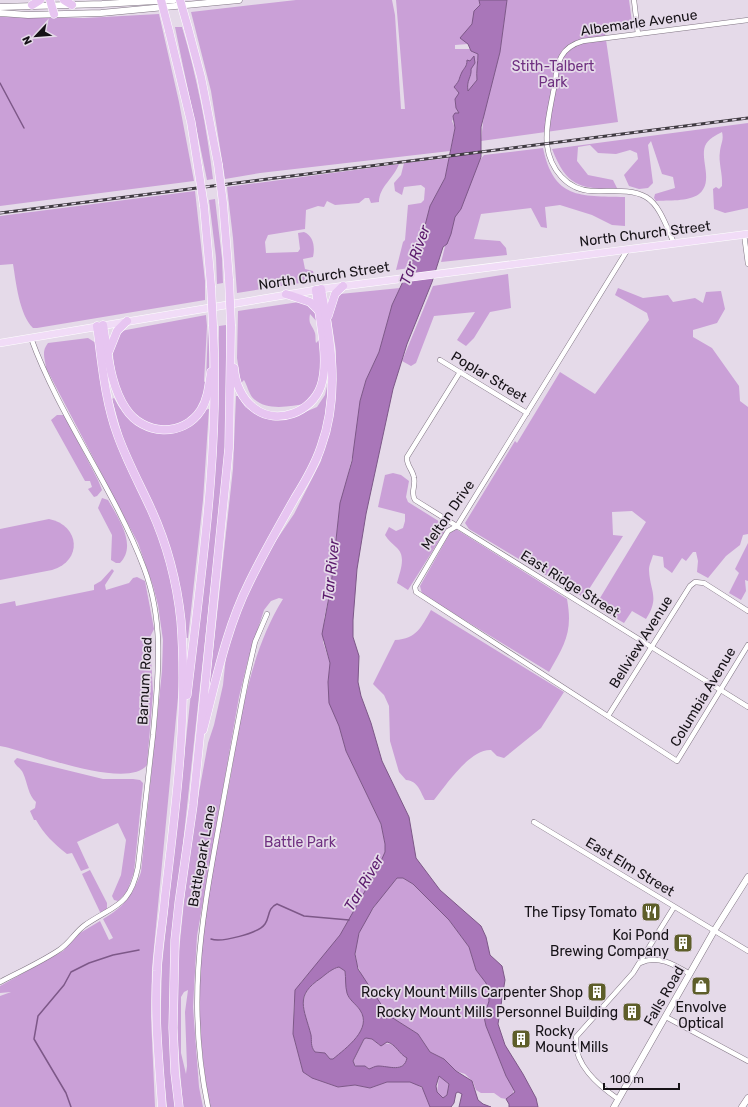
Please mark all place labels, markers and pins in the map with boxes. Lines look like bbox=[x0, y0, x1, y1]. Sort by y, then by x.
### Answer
restaurant icon: The Tipsy Tomato bbox=[640, 901, 662, 923]
place label: The Tipsy Tomato bbox=[524, 904, 637, 921]
place label: Koi Pond Brewing Company bbox=[550, 927, 669, 960]
building icon: Koi Pond Brewing Company bbox=[672, 932, 694, 954]
shop icon: Envolve Optical bbox=[690, 975, 712, 997]
building icon: Rocky Mount Mills Carpenter Shop bbox=[586, 981, 608, 1003]
place label: Rocky Mount Mills Carpenter Shop bbox=[361, 984, 583, 1001]
place label: Envolve Optical bbox=[675, 999, 727, 1032]
building icon: Rocky Mount Mills Personnel Building bbox=[621, 1001, 643, 1023]
place label: Rocky Mount Mills Personnel Building bbox=[376, 1004, 618, 1021]
place label: Rocky Mount Mills bbox=[535, 1023, 608, 1056]
building icon: Rocky Mount Mills bbox=[510, 1028, 532, 1050]

